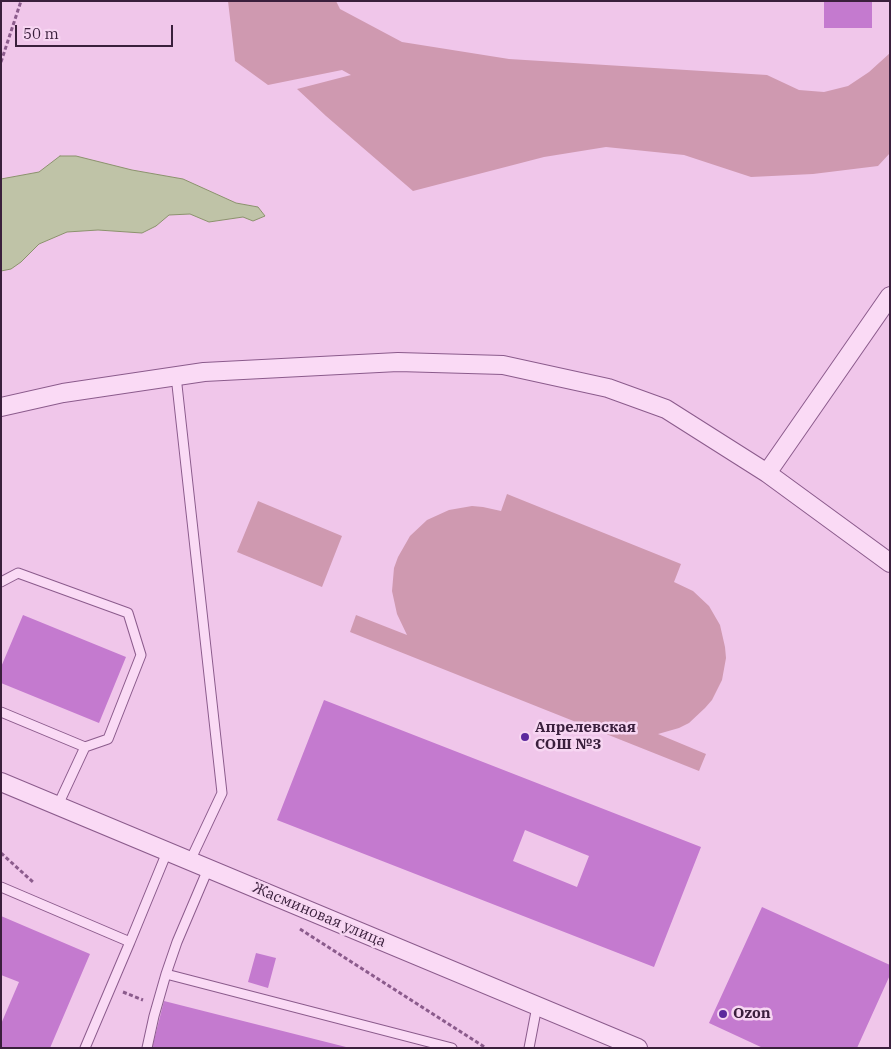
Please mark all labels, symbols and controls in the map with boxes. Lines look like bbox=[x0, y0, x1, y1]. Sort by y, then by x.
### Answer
scale bar bbox=[18, 15, 175, 47]
text: 50 m bbox=[23, 24, 59, 43]
place label: Апрелевская СОШ №3 bbox=[535, 719, 636, 754]
marker: Апрелевская СОШ №3 bbox=[519, 731, 531, 743]
street label: Жасминовая улица bbox=[250, 879, 388, 951]
place label: Ozon bbox=[733, 1005, 771, 1023]
marker: Ozon bbox=[717, 1008, 729, 1020]

